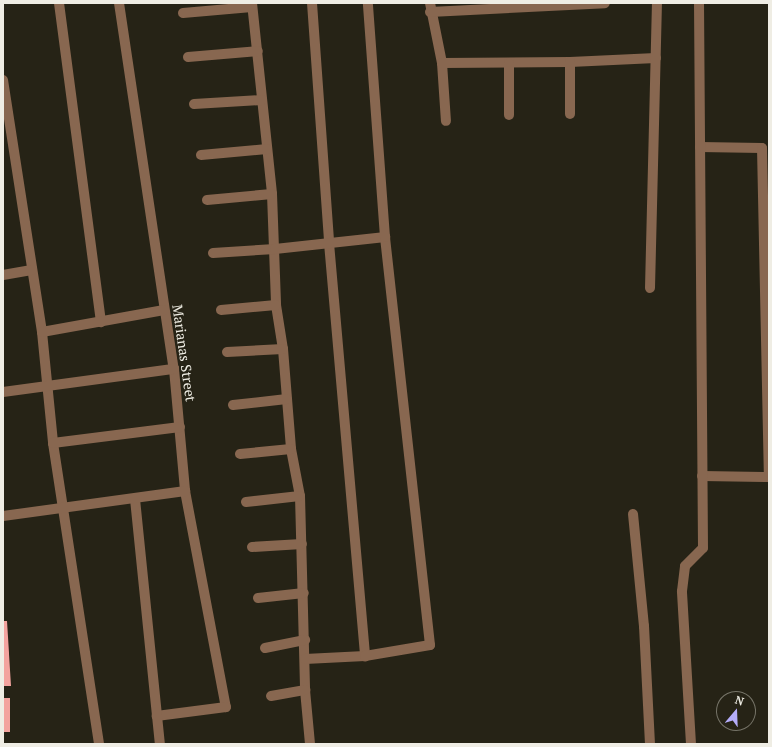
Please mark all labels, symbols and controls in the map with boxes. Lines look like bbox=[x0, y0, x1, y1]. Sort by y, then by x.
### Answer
street label: Marianas Street bbox=[169, 303, 199, 403]
north arrow bbox=[716, 691, 756, 731]
text: N bbox=[733, 693, 746, 709]

